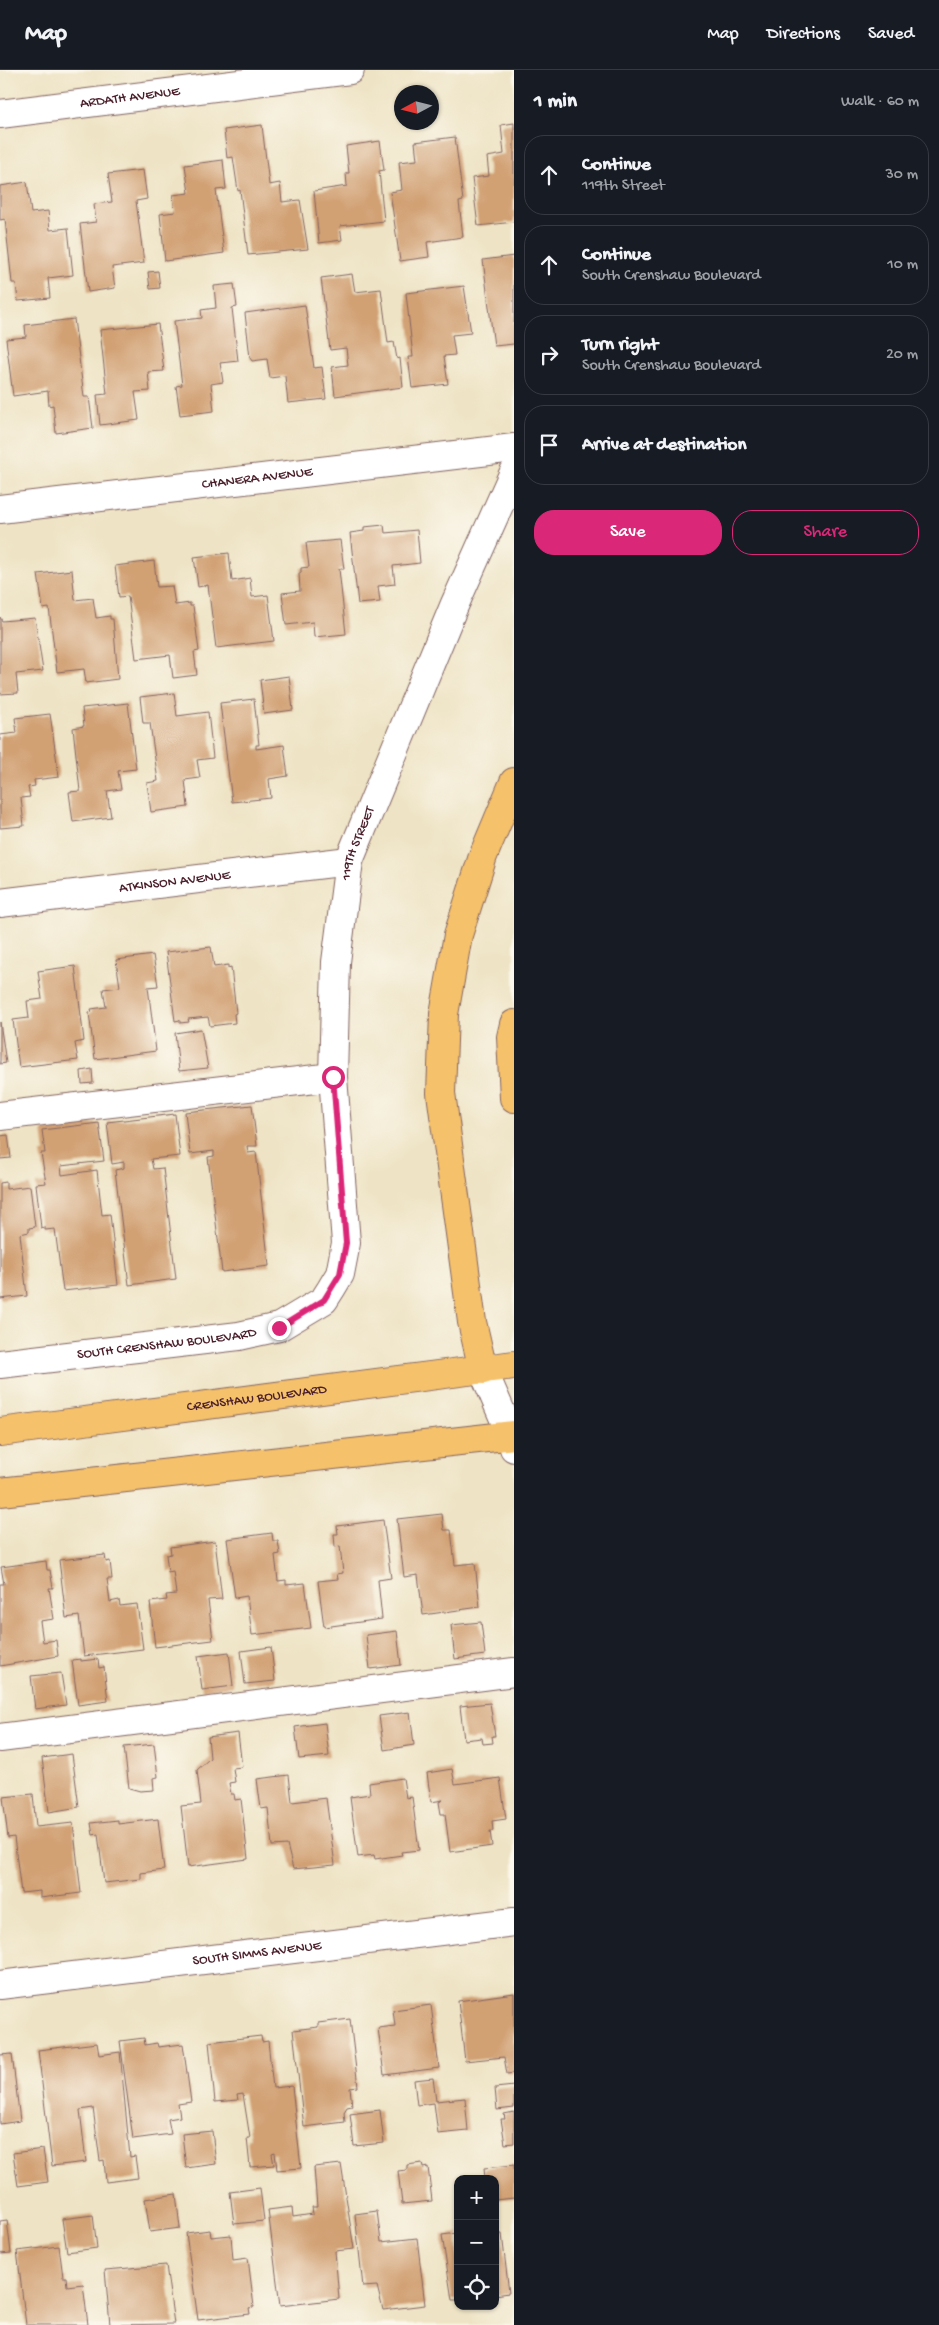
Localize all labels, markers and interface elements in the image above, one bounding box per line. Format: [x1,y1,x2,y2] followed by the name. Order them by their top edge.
[25,20,67,49] text: Map
[707,24,739,45] text: Map
[767,24,840,45] text: Directions
[868,24,914,45] text: Saved
[79,83,182,112] street label: ARDATH AVENUE
[394,85,439,130] north arrow
[534,90,577,115] text: 1 min
[841,93,919,112] text: Walk · 60 m
[582,154,651,177] text: Continue
[535,161,563,189] icon: ahead
[885,166,918,185] text: 30 m
[582,177,665,196] text: 119th Street
[582,244,651,267] text: Continue
[535,251,563,279] icon: ahead
[887,256,918,275] text: 10 m
[582,267,761,286] text: South Crenshaw Boulevard
[582,334,658,357] text: Turn right
[535,341,563,369] icon: right
[886,346,918,365] text: 20 m
[582,357,761,376] text: South Crenshaw Boulevard
[535,431,563,459] icon: arrive
[582,434,746,457] text: Arrive at destination
[201,463,315,493] street label: CHANERA AVENUE
[534,510,722,555] button: Save
[732,510,919,555] button: Share
[338,804,379,882] street label: 119TH STREET
[118,867,233,897] street label: ATKINSON AVENUE
[322,1066,345,1089] route start
[268,1317,291,1340] route end
[76,1324,259,1363] street label: SOUTH CRENSHAW BOULEVARD
[186,1381,329,1416] street label: CRENSHAW BOULEVARD
[192,1937,324,1970] street label: SOUTH SIMMS AVENUE
[454,2175,499,2310] map controls
[454,2175,499,2220] button: +
[454,2220,499,2265] button: −
[454,2265,499,2310] button: locate

